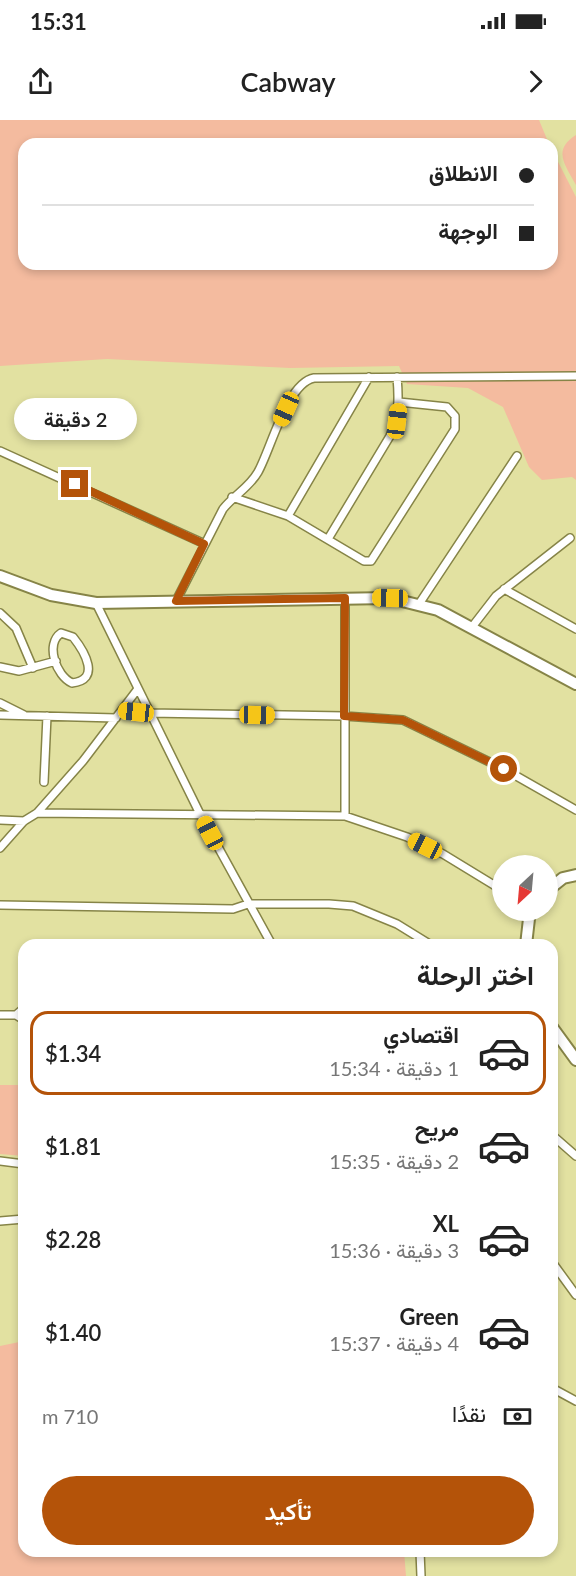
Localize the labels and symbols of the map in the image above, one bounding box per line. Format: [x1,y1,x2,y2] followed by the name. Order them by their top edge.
[270,389,302,429] car
[14,397,136,439] callout: 2 دقيقة
[386,402,408,440] car
[61,470,88,497] route end
[372,589,408,607] car
[117,701,155,723] car
[239,706,275,724] car
[490,755,517,782] route start
[194,813,226,853] car
[405,830,445,862] car
[492,855,558,921] north arrow

